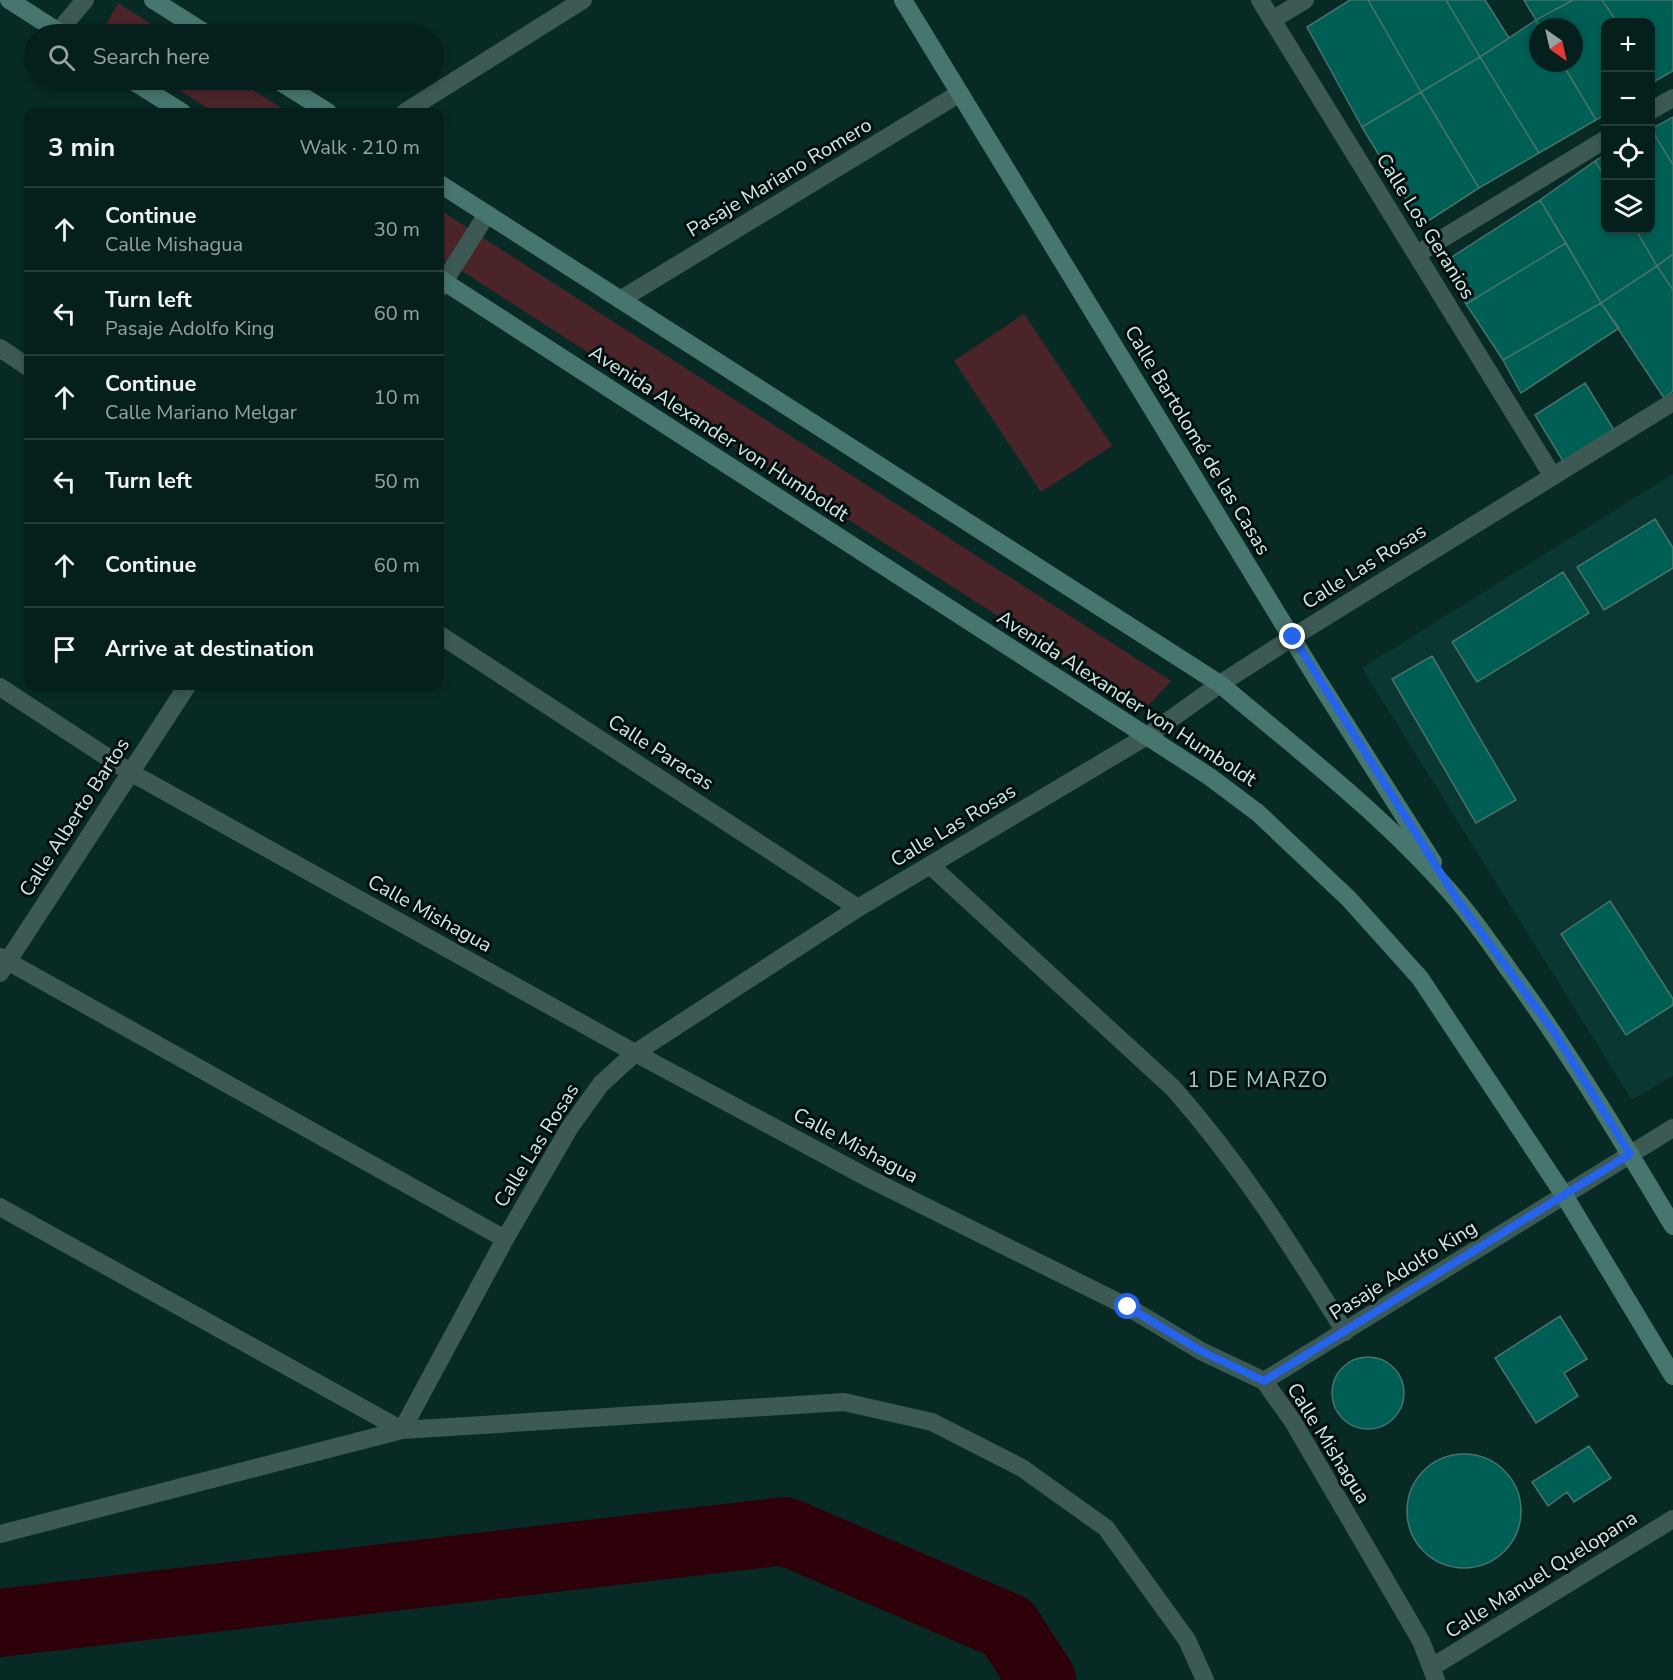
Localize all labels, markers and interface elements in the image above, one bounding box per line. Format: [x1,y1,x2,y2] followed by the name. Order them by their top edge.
[1529,18,1583,72] north arrow
[1601,18,1655,234] map controls
[1601,18,1655,72] button: +
[24,24,444,90] search box
[45,41,78,74] icon: search
[93,42,210,72] text: Search here
[1601,72,1655,126] button: −
[682,111,877,243] street label: Pasaje Mariano Romero
[1601,126,1655,180] button: locate
[48,130,115,165] text: 3 min
[300,134,420,161] text: Walk · 210 m
[1370,148,1481,304] street label: Calle Los Geranios
[1601,180,1655,234] button: layers
[105,201,196,231] text: Continue
[48,213,81,246] icon: ahead
[374,216,420,243] text: 30 m
[105,231,243,258] text: Calle Mishagua
[105,285,192,315] text: Turn left
[48,297,81,330] icon: left
[374,300,420,327] text: 60 m
[105,315,274,342] text: Pasaje Adolfo King
[1118,320,1277,560] street label: Calle Bartolomé de las Casas
[584,339,855,528] street label: Avenida Alexander von Humboldt
[105,369,196,399] text: Continue
[48,381,81,414] icon: ahead
[374,384,420,411] text: 10 m
[105,399,297,426] text: Calle Mariano Melgar
[48,465,81,498] icon: left
[105,466,192,496] text: Turn left
[374,468,420,495] text: 50 m
[1297,517,1431,615] street label: Calle Las Rosas
[48,549,81,582] icon: ahead
[105,550,196,580] text: Continue
[374,552,420,579] text: 60 m
[992,604,1263,793] street label: Avenida Alexander von Humboldt
[1279,623,1305,649] route end
[48,633,81,666] icon: arrive
[105,634,314,664] text: Arrive at destination
[603,708,719,797] street label: Calle Paracas
[13,733,136,902] street label: Calle Alberto Bartos
[886,777,1021,873] street label: Calle Las Rosas
[363,868,497,959] street label: Calle Mishagua
[1187,1066,1329,1094] district label: 1 DE MARZO
[487,1078,585,1212] street label: Calle Las Rosas
[788,1101,923,1190] street label: Calle Mishagua
[1324,1214,1482,1327] street label: Pasaje Adolfo King
[1114,1293,1140,1319] route start
[1281,1378,1377,1509] street label: Calle Mishagua
[1440,1504,1642,1645] street label: Calle Manuel Quelopana

